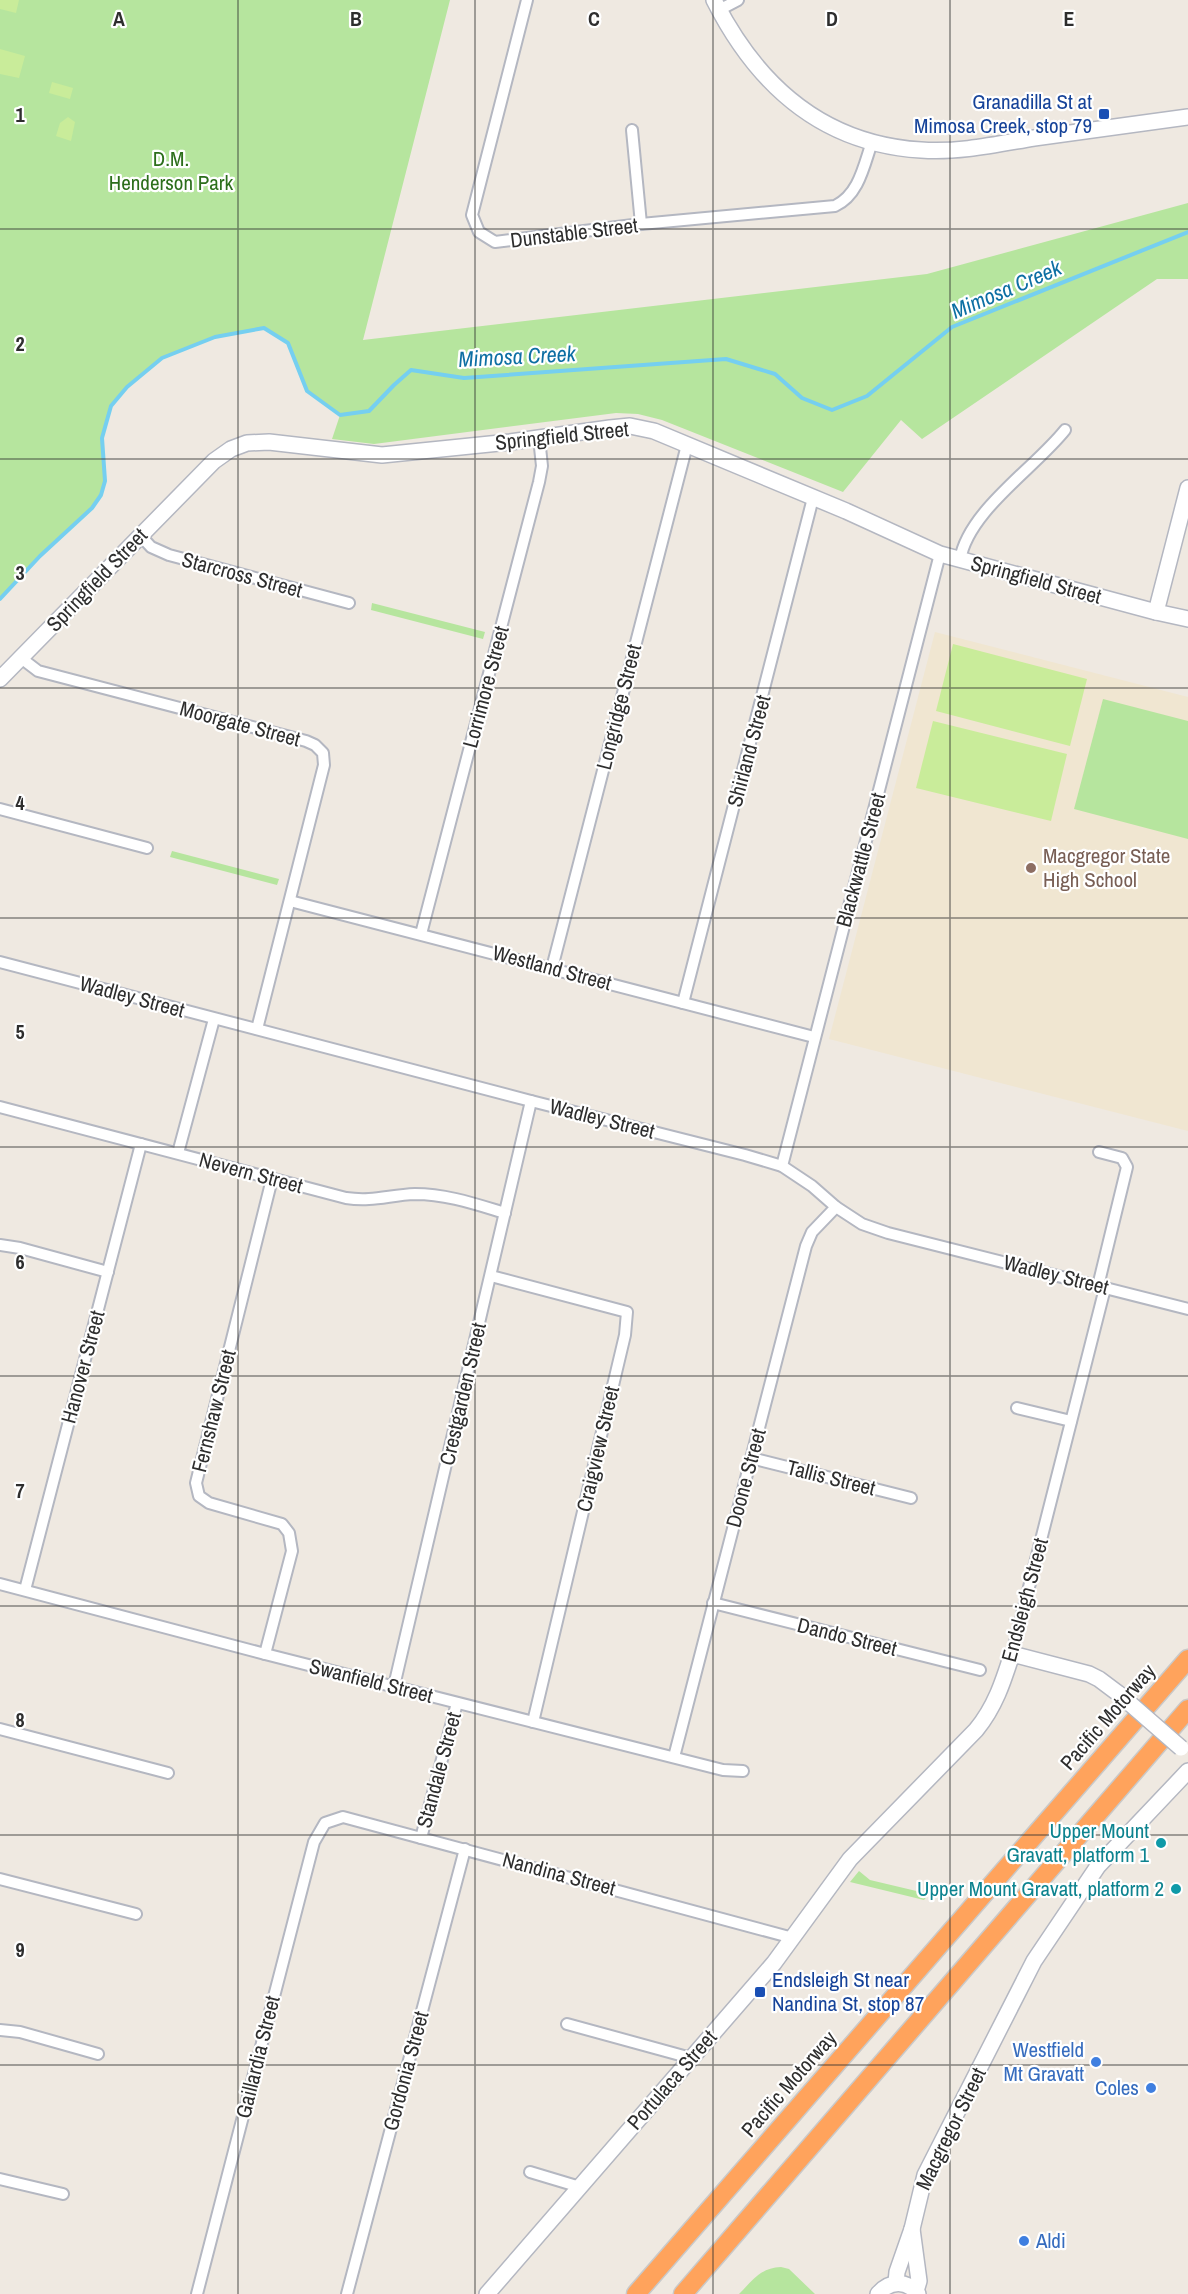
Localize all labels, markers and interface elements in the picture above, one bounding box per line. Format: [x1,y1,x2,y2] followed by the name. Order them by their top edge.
[113,5,125,32] text: A
[350,5,362,32] text: B
[588,5,600,32] text: C
[826,5,838,32] text: D
[1064,5,1075,32] text: E
[914,87,1092,140] place label: Granadilla St at Mimosa Creek, stop 79
[15,101,25,128] text: 1
[1097,107,1111,121] marker: Granadilla St at Mimosa Creek, stop 79
[109,144,234,197] park label: D.M. Henderson Park
[509,210,640,255] street label: Dunstable Street
[946,252,1067,326] water label: Mimosa Creek
[15,330,25,357] text: 2
[458,338,577,374] water label: Mimosa Creek
[494,414,630,457] street label: Springfield Street
[40,521,154,638] street label: Springfield Street
[179,545,306,605] street label: Starcross Street
[968,548,1105,611] street label: Springfield Street
[15,559,25,586] text: 3
[455,622,516,751] street label: Lorrimore Street
[589,641,648,773] street label: Longridge Street
[720,691,777,810] street label: Shirland Street
[177,694,304,754] street label: Moorgate Street
[15,789,25,816] text: 4
[829,789,892,930] street label: Blackwattle Street
[1043,841,1170,894] place label: Macgregor State High School
[1024,861,1038,875] marker: Macgregor State High School
[489,938,615,997] street label: Westland Street
[76,969,188,1024] street label: Wadley Street
[15,1018,25,1045] text: 5
[546,1091,658,1146] street label: Wadley Street
[196,1145,306,1200] street label: Nevern Street
[1000,1247,1112,1302] street label: Wadley Street
[15,1248,25,1275] text: 6
[54,1307,112,1427] street label: Hanover Street
[432,1320,493,1468] street label: Crestgarden Street
[184,1346,243,1475] street label: Fernshaw Street
[569,1383,626,1515] street label: Craigview Street
[718,1425,773,1531] street label: Doone Street
[784,1453,879,1503] street label: Tallis Street
[15,1477,25,1504] text: 7
[994,1534,1055,1665] street label: Endsleigh Street
[794,1610,900,1663] street label: Dando Street
[306,1651,436,1710] street label: Swanfield Street
[1053,1657,1162,1776] street label: Pacific Motorway
[15,1706,25,1733] text: 8
[409,1709,468,1831] street label: Standale Street
[1006,1816,1149,1869] place label: Upper Mount Gravatt, platform 1
[1154,1836,1168,1850] marker: Upper Mount Gravatt, platform 1
[499,1845,619,1903] street label: Nandina Street
[917,1874,1164,1903] place label: Upper Mount Gravatt, platform 2
[1169,1882,1183,1896] marker: Upper Mount Gravatt, platform 2
[15,1936,25,1963] text: 9
[772,1965,924,2018] place label: Endsleigh St near Nandina St, stop 87
[753,1985,767,1999] marker: Endsleigh St near Nandina St, stop 87
[228,1992,287,2121] street label: Gaillardia Street
[376,2008,435,2134] street label: Gordonia Street
[620,2023,723,2136] street label: Portulaca Street
[734,2024,843,2143] street label: Pacific Motorway
[1004,2035,1084,2088] place label: Westfield Mt Gravatt
[1089,2055,1103,2069] marker: Westfield Mt Gravatt
[908,2062,993,2195] street label: Macgregor Street
[1095,2073,1139,2102] place label: Coles
[1144,2081,1158,2095] marker: Coles
[1035,2226,1066,2255] place label: Aldi
[1017,2234,1031,2248] marker: Aldi

